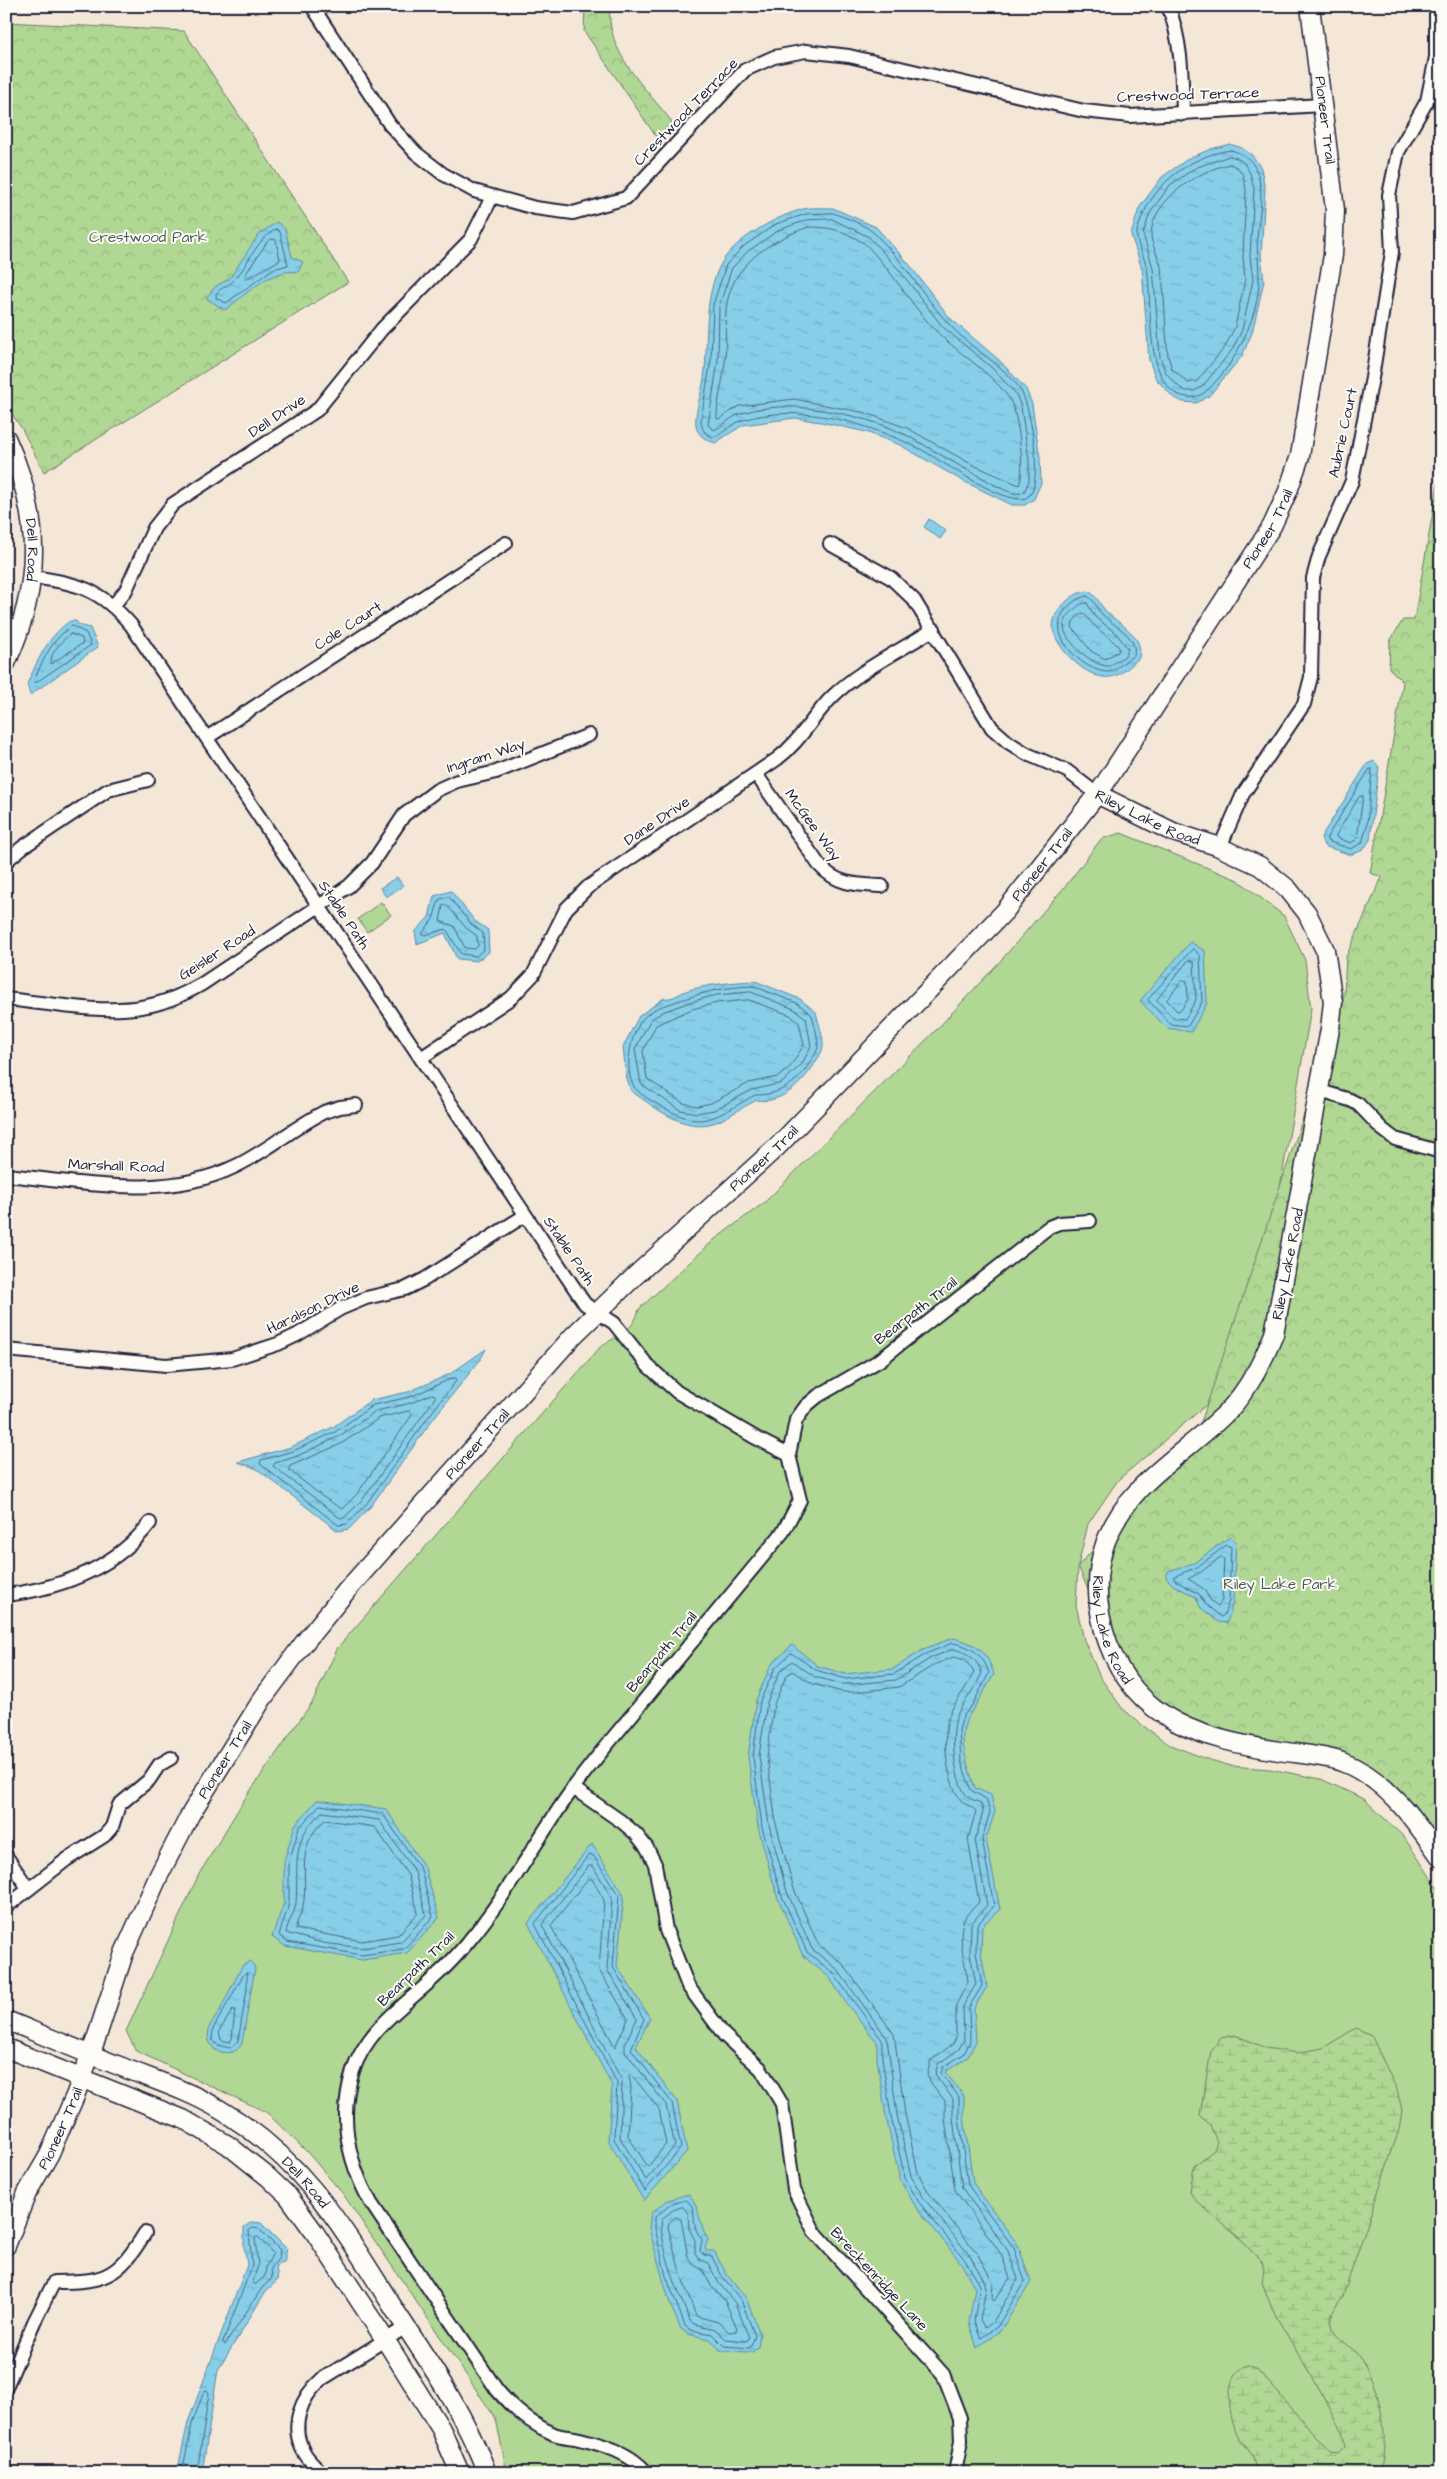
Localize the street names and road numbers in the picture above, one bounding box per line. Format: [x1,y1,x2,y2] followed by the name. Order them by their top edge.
[629,53,743,171] street label: Crestwood Terrace
[1309,75,1341,165] street label: Pioneer Trail
[1116,82,1260,108] street label: Crestwood Terrace
[1323,386,1363,480] street label: Aubrie Court
[244,389,310,443] street label: Dell Drive
[1237,486,1298,573] street label: Pioneer Trail
[20,517,44,583] street label: Dell Road
[310,596,386,656] street label: Cole Court
[444,733,528,779] street label: Ingram Way
[1092,784,1203,851] street label: Riley Lake Road
[779,785,846,866] street label: McGee Way
[620,791,694,851] street label: Dane Drive
[1006,823,1077,906] street label: Pioneer Trail
[313,876,375,954] street label: Stable Path
[175,920,260,986] street label: Geisler Road
[724,1121,803,1196] street label: Pioneer Trail
[68,1154,165,1178] street label: Marshall Road
[1267,1206,1310,1322] street label: Riley Lake Road
[538,1212,600,1290] street label: Stable Path
[870,1272,962,1350] street label: Bearpath Trail
[263,1277,363,1339] street label: Haralson Drive
[440,1404,514,1484] street label: Pioneer Trail
[1087,1575,1138,1689] street label: Riley Lake Road
[622,1607,702,1697] street label: Bearpath Trail
[192,1717,257,1803] street label: Pioneer Trail
[373,1927,459,2011] street label: Bearpath Trail
[32,2084,88,2173] street label: Pioneer Trail
[277,2151,335,2213] street label: Dell Road
[825,2222,933,2336] street label: Breckenridge Lane

